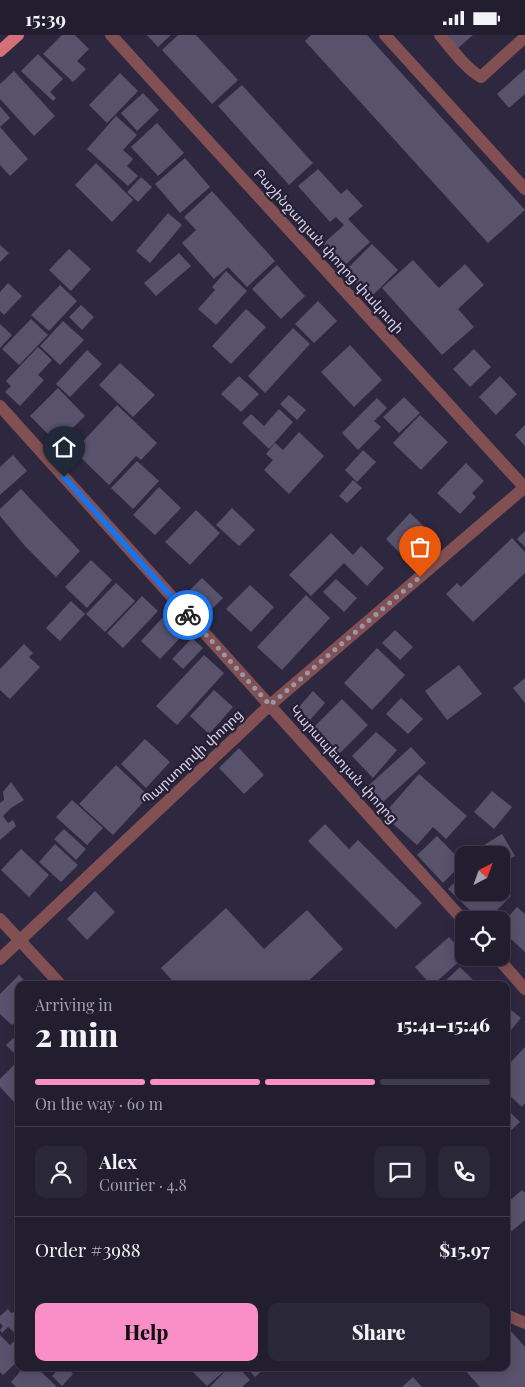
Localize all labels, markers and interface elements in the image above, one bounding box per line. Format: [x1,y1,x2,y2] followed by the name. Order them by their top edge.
[25,5,66,31] text: 15:39
[250,164,409,337] street label: Բաշինջաղյան փողոց փակուղի
[43,426,85,477] pin
[50,433,78,461] icon: home
[399,526,441,577] pin
[406,533,434,561] icon: bag
[163,590,213,640] courier
[174,601,202,629] icon: bike
[286,700,403,827] street label: Կարապետյան փողոց
[137,705,246,809] street label: Պարսողովի փողոց
[455,846,510,901] north arrow
[455,846,510,966] map controls
[455,911,510,966] button: locate
[35,994,113,1015] text: Arriving in
[396,1011,490,1037] text: 15:41–15:46
[35,1012,118,1055] text: 2 min
[35,1093,163,1114] text: On the way · 60 m
[35,1146,87,1198] button: person
[374,1146,426,1198] button: chat
[438,1146,490,1198] button: phone
[99,1148,137,1174] text: Alex
[99,1174,187,1195] text: Courier · 4.8
[35,1236,141,1262] text: Order #3988
[439,1236,490,1262] text: $15.97
[35,1303,258,1361] button: Help
[268,1303,490,1361] button: Share

